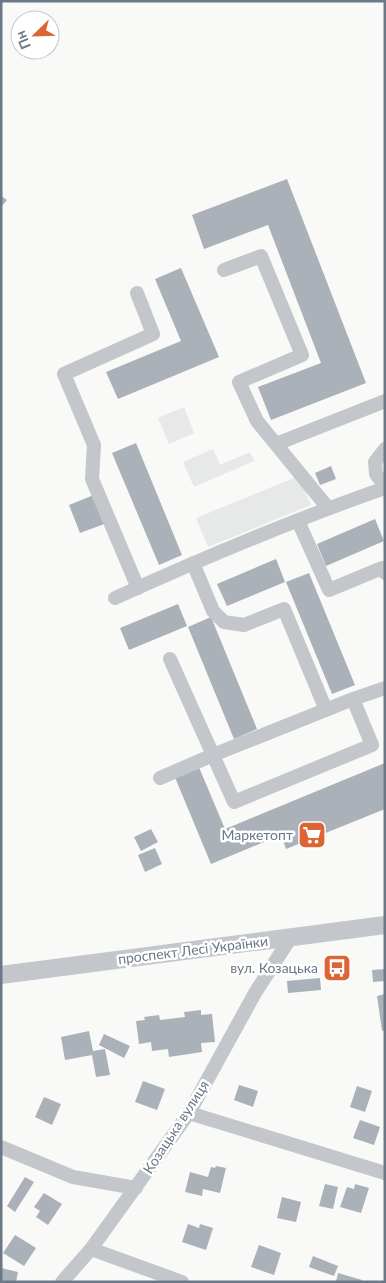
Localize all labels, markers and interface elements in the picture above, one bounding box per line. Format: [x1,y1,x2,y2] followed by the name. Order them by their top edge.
[10,10,60,60] north arrow
[11,29,34,52] text: Пн
[297,820,327,850] supermarket icon: Маркетопт
[221,826,293,843] place label: Маркетопт
[117,932,269,967] street label: проспект Лесі Українки
[322,953,352,983] bus stop icon: вул. Козацька
[230,959,318,976] place label: вул. Козацька
[139,1077,212,1177] street label: Козацька вулиця

